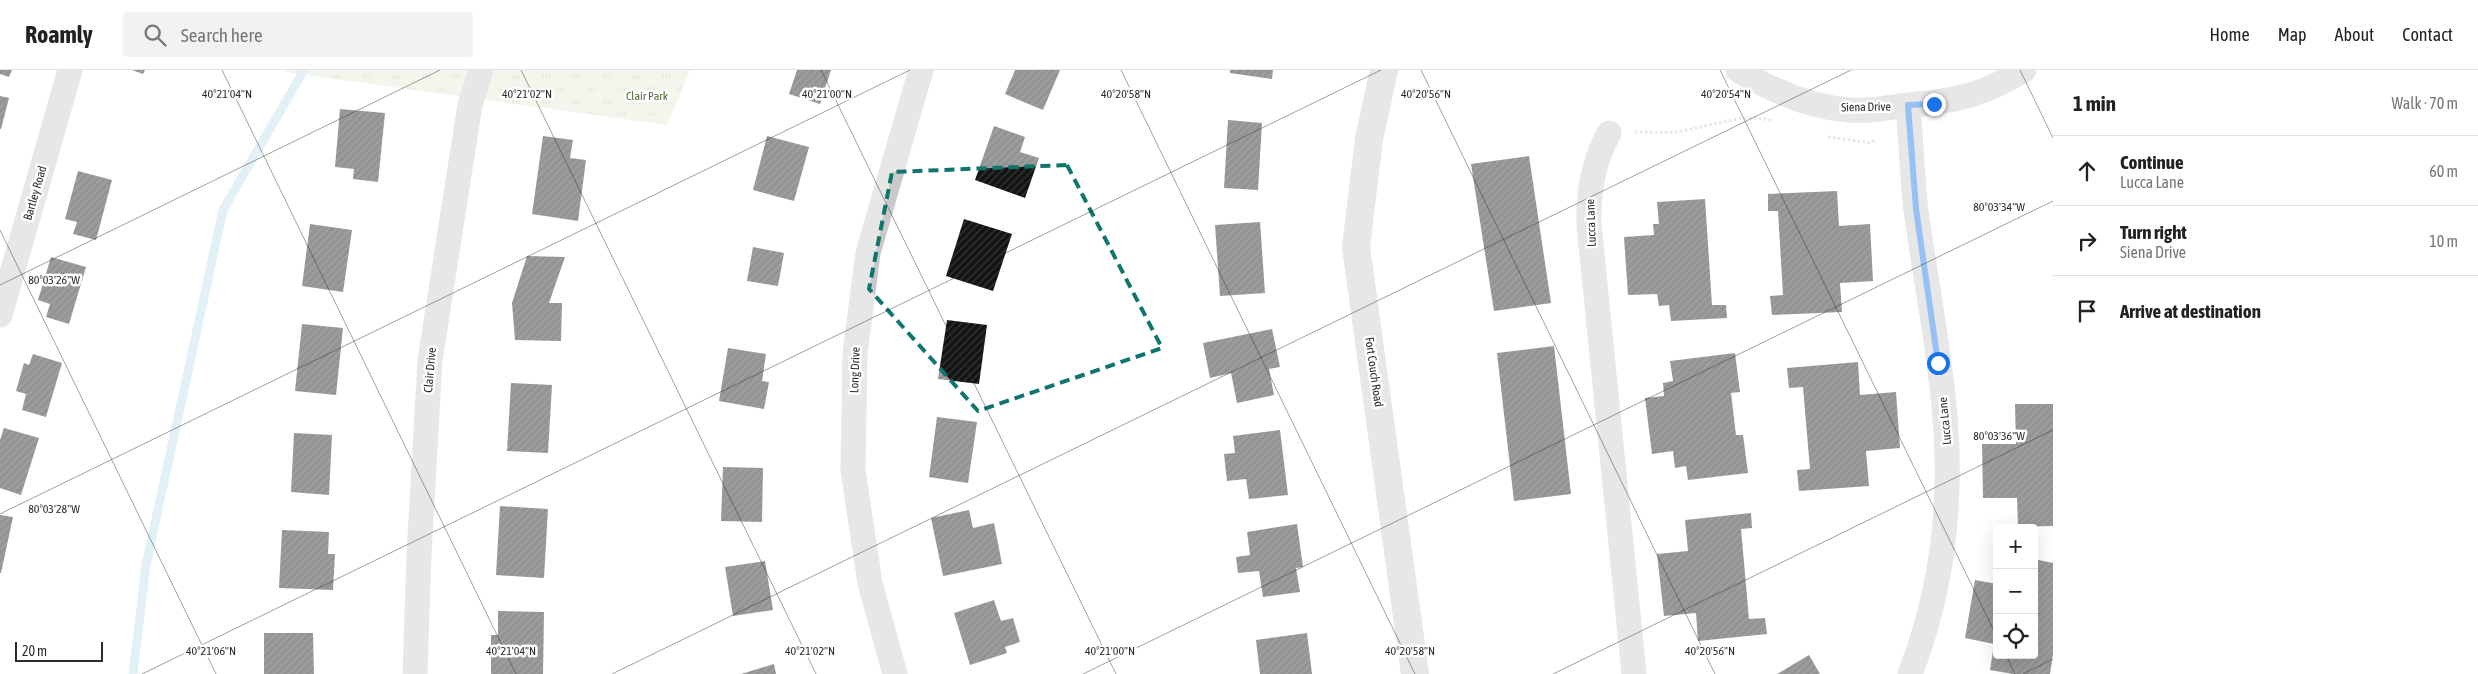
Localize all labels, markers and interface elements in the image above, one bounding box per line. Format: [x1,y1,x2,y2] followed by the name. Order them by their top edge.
[123,12,473,57] search box
[25,21,93,48] text: Roamly
[141,21,169,49] icon: search
[181,24,263,46] text: Search here
[2210,24,2250,45] text: Home
[2278,24,2307,45] text: Map
[2335,24,2374,45] text: About
[2402,24,2453,45] text: Contact
[202,87,252,101] text: 40°21'04"N
[502,87,552,101] text: 40°21'02"N
[802,87,852,101] text: 40°21'00"N
[1101,87,1151,101] text: 40°20'58"N
[1401,87,1451,101] text: 40°20'56"N
[1701,87,1751,101] text: 40°20'54"N
[626,89,669,103] park label: Clair Park
[2073,91,2116,115] text: 1 min
[1923,93,1946,116] route end
[2392,94,2458,112] text: Walk · 70 m
[1841,100,1891,114] street label: Siena Drive
[2120,151,2184,173] text: Continue
[2073,157,2101,185] icon: ahead
[2429,162,2458,180] text: 60 m
[21,164,49,222] street label: Bartley Road
[2120,173,2184,191] text: Lucca Lane
[1583,199,1599,247] street label: Lucca Lane
[1973,200,2025,214] text: 80°03'34"W
[2120,221,2187,243] text: Turn right
[2073,227,2101,255] icon: right
[2429,232,2458,250] text: 10 m
[2120,243,2186,261] text: Siena Drive
[28,273,80,287] text: 80°03'26"W
[2073,297,2101,325] icon: arrive
[2120,300,2261,322] text: Arrive at destination
[1362,336,1386,408] street label: Fort Couch Road
[421,347,439,393] street label: Clair Drive
[847,347,863,393] street label: Long Drive
[1927,352,1950,375] route start
[1936,396,1954,446] street label: Lucca Lane
[1973,429,2025,443] text: 80°03'36"W
[28,502,80,516] text: 80°03'28"W
[1993,524,2038,659] map controls
[1993,524,2038,569] button: +
[1993,569,2038,614] button: −
[1993,614,2038,659] button: locate
[15,639,102,662] scale bar
[22,643,47,659] text: 20 m
[186,644,236,658] text: 40°21'06"N
[486,644,536,658] text: 40°21'04"N
[785,644,835,658] text: 40°21'02"N
[1085,644,1135,658] text: 40°21'00"N
[1385,644,1435,658] text: 40°20'58"N
[1685,644,1735,658] text: 40°20'56"N

